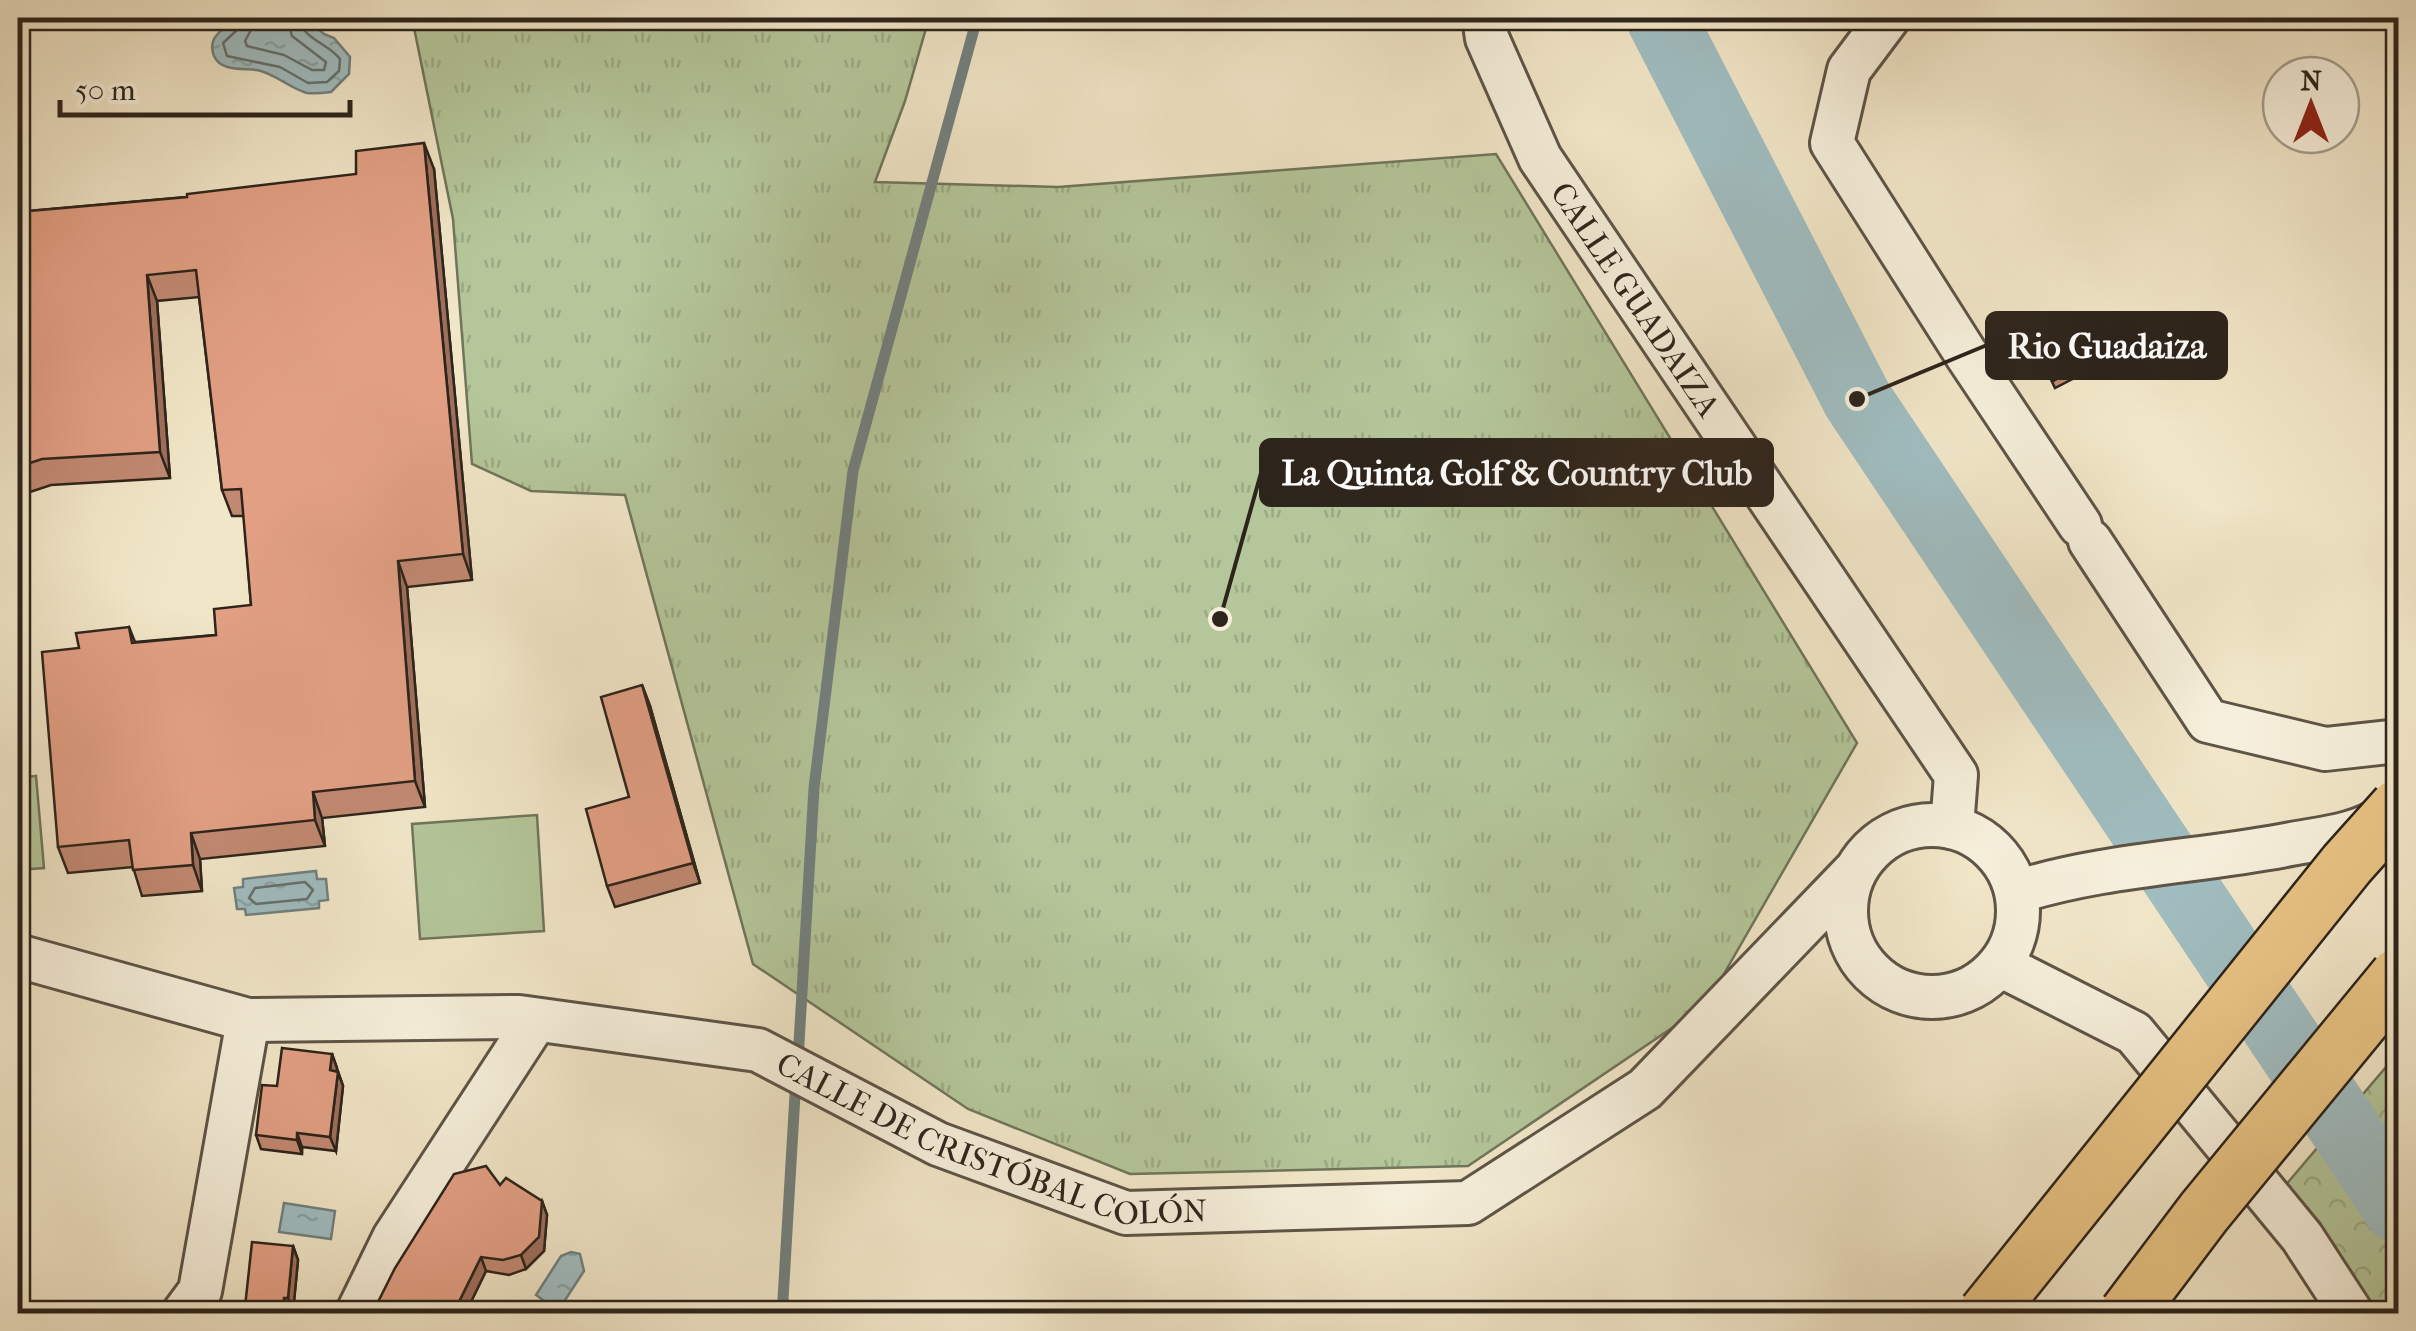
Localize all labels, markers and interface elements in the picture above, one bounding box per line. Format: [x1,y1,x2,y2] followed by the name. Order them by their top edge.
[60,55,350,117] scale bar
[2261,55,2361,155] north arrow
[2300,64,2322,97] text: N
[75,73,136,108] text: 50 m
[1543,175,1728,424] street label: CALLE GUADAIZA
[1987,313,2226,378] callout: Rio Guadaiza
[2008,326,2207,367] text: Rio Guadaiza
[1261,440,1772,505] callout: La Quinta Golf & Country Club
[1282,453,1752,494] text: La Quinta Golf & Country Club
[770,1045,1207,1232] street label: CALLE DE CRISTÓBAL COLÓN

